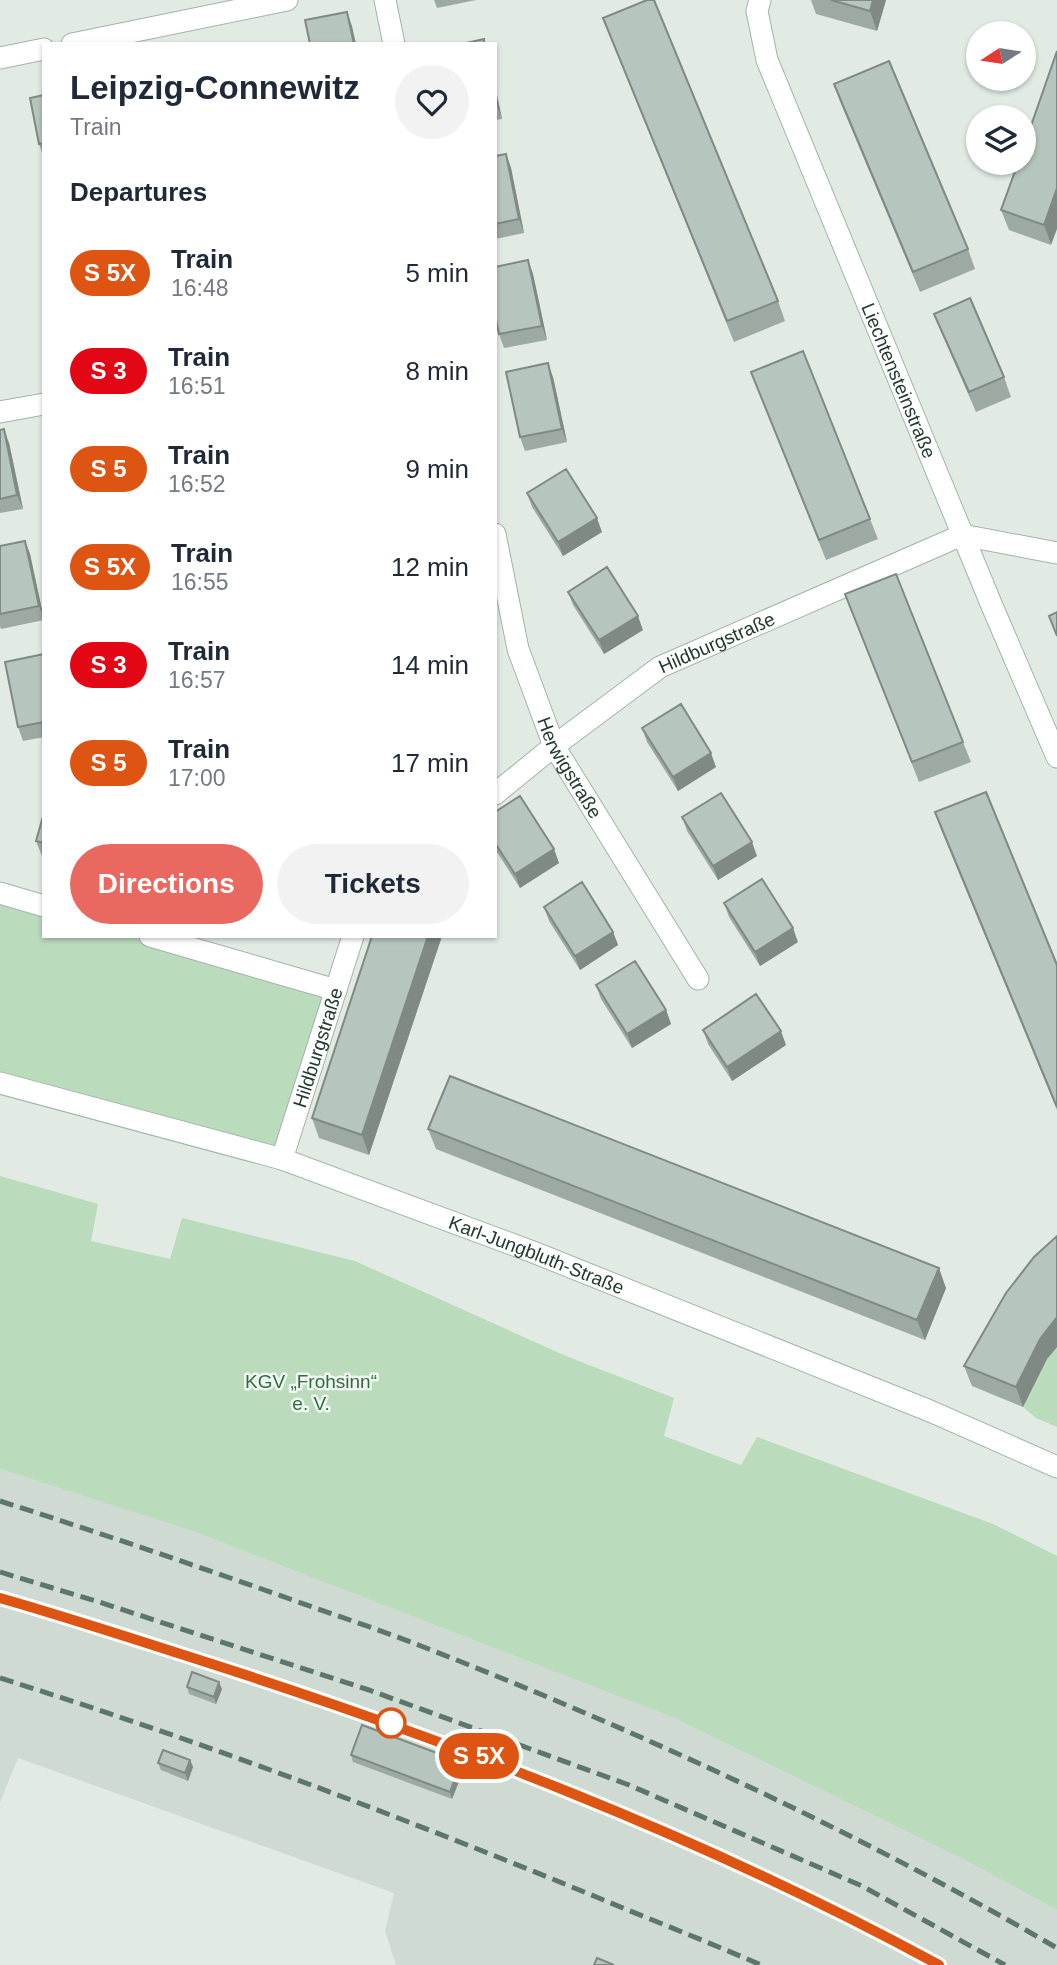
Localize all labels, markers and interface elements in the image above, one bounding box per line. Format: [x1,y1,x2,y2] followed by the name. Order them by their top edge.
[966,21,1036,91] north arrow
[966,21,1036,175] map controls
[395,65,469,139] button: heart
[70,69,360,106] text: Leipzig-Connewitz
[966,105,1036,175] button: layers
[70,114,122,140] text: Train
[70,177,207,207] text: Departures
[171,244,233,274] text: Train
[405,258,469,288] text: 5 min
[84,259,136,286] text: S 5X
[171,275,229,301] text: 16:48
[857,300,940,461] street label: Liechtensteinstraße
[168,342,230,372] text: Train
[405,356,469,386] text: 8 min
[90,357,127,384] text: S 3
[168,373,226,399] text: 16:51
[168,440,230,470] text: Train
[405,454,469,484] text: 9 min
[90,455,127,482] text: S 5
[168,471,226,497] text: 16:52
[171,538,233,568] text: Train
[391,552,469,582] text: 12 min
[84,553,136,580] text: S 5X
[171,569,229,595] text: 16:55
[655,608,778,677] street label: Hildburgstraße
[168,636,230,666] text: Train
[391,650,469,680] text: 14 min
[90,651,127,678] text: S 3
[168,667,226,693] text: 16:57
[533,714,606,822] street label: Herwigstraße
[168,734,230,764] text: Train
[391,748,469,778] text: 17 min
[90,749,127,776] text: S 5
[168,765,226,791] text: 17:00
[70,844,263,924] button: Directions
[277,844,469,924] button: Tickets
[289,985,347,1110] street label: Hildburgstraße
[446,1212,627,1298] street label: Karl-Jungbluth-Straße
[245,1371,377,1414] park label: KGV „Frohsinn“ e. V.
[376,1708,406,1738] unlabelled marker
[430,1733,528,1779] line badge: S 5X
[453,1742,505,1769] text: S 5X

